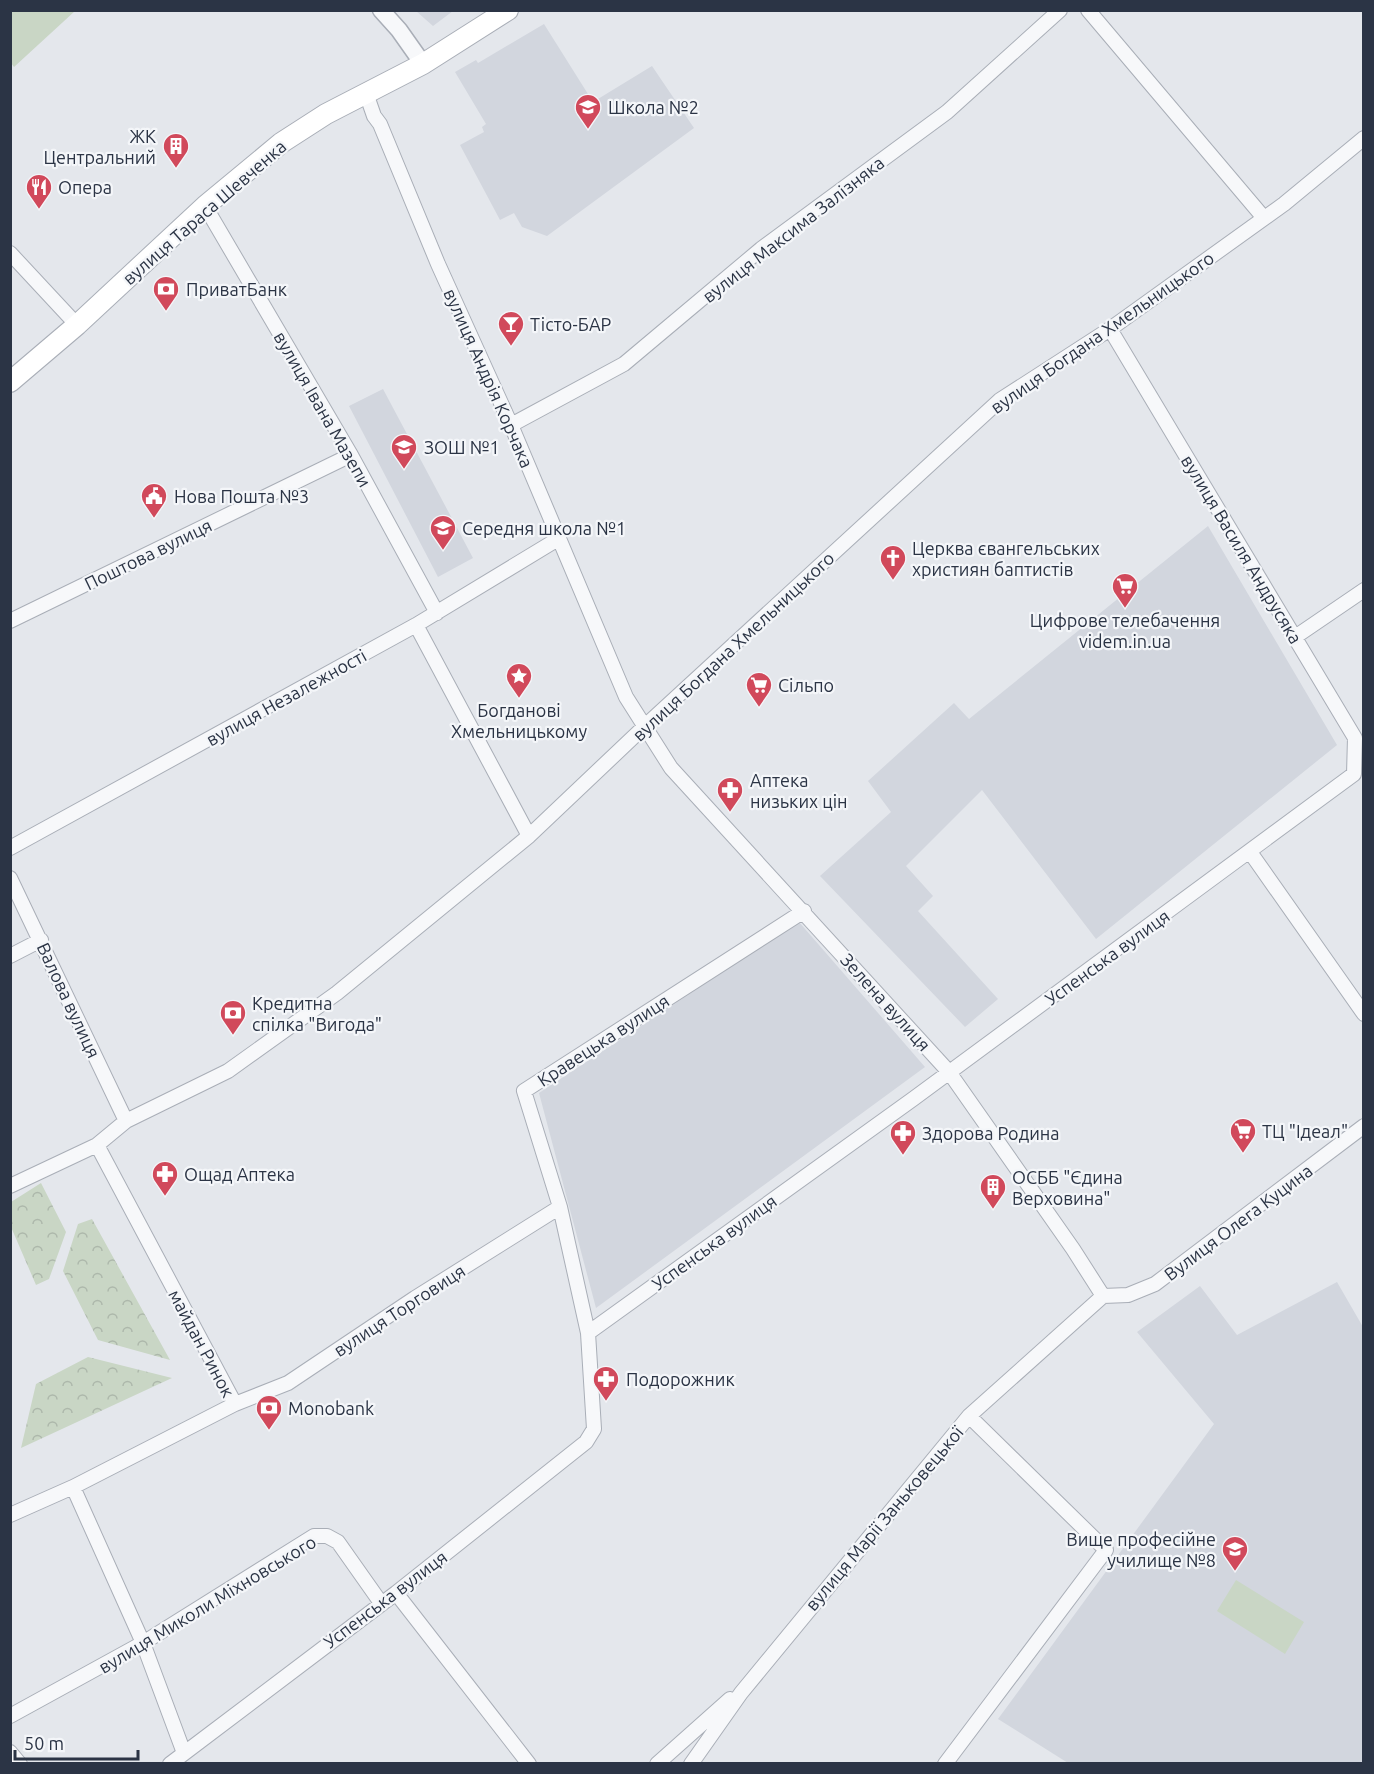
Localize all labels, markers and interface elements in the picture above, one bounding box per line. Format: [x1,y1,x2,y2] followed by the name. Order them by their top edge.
[573,92,603,130] school or university icon: Школа №2
[608,97,699,117] place label: Школа №2
[43,126,156,167] place label: ЖК Центральний
[161,131,191,169] building icon: ЖК Центральний
[118,136,290,288] street label: вулиця Тараса Шевченка
[698,152,888,306] street label: вулиця Максима Залізняка
[24,172,54,210] restaurant icon: Опера
[58,177,112,197] place label: Опера
[987,247,1217,417] street label: вулиця Богдана Хмельницького
[151,274,181,312] bank icon: ПриватБанк
[186,279,287,299] place label: ПриватБанк
[440,285,538,471] street label: вулиця Андрія Корчака
[496,309,526,347] bar icon: Тісто-БАР
[530,314,612,334] place label: Тісто-БАР
[270,328,376,490] street label: вулиця Івана Мазепи
[389,432,419,470] school or university icon: ЗОШ №1
[424,437,500,457] place label: ЗОШ №1
[1178,451,1306,647] street label: вулиця Василя Андрусяка
[139,481,169,519] public building icon: Нова Пошта №3
[174,486,309,506] place label: Нова Пошта №3
[428,513,458,551] school or university icon: Середня школа №1
[81,515,215,593] street label: Поштова вулиця
[462,518,626,538] place label: Середня школа №1
[912,538,1100,579] place label: Церква євангельських християн баптистів
[878,543,908,581] church icon: Церква євангельських християн баптистів
[628,547,838,745] street label: вулиця Богдана Хмельницького
[1110,571,1140,609] supermarket icon: Цифрове телебачення videm.in.ua
[1030,610,1220,651] place label: Цифрове телебачення videm.in.ua
[202,645,370,749] street label: вулиця Незалежності
[504,661,534,699] place icon: Богданові Хмельницькому
[744,670,774,708] supermarket icon: Сільпо
[778,675,834,695] place label: Сільпо
[451,700,587,741] place label: Богданові Хмельницькому
[750,770,848,811] place label: Аптека низьких цін
[715,775,745,813] pharmacy icon: Аптека низьких цін
[1041,905,1173,1009] street label: Успенська вулиця
[34,939,104,1061] street label: Валова вулиця
[837,949,935,1055] street label: Зелена вулиця
[534,990,672,1090] street label: Кравецька вулиця
[252,993,382,1034] place label: Кредитна спілка "Вигода"
[218,998,248,1036] bank icon: Кредитна спілка "Вигода"
[1228,1116,1258,1154] supermarket icon: ТЦ "Ідеал"
[888,1118,918,1156] pharmacy icon: Здорова Родина
[1262,1121,1348,1141] place label: ТЦ "Ідеал"
[922,1123,1060,1143] place label: Здорова Родина
[150,1159,180,1197] pharmacy icon: Ощад Аптека
[1160,1160,1316,1284] street label: Вулиця Олега Куцина
[184,1164,295,1184] place label: Ощад Аптека
[1012,1167,1123,1208] place label: ОСББ "Єдина Верховина"
[978,1172,1008,1210] building icon: ОСББ "Єдина Верховина"
[648,1190,780,1294] street label: Успенська вулиця
[330,1260,468,1360] street label: вулиця Торговиця
[165,1286,239,1400] street label: майдан Ринок
[591,1364,621,1402] pharmacy icon: Подорожник
[626,1369,735,1389] place label: Подорожник
[254,1393,284,1431] bank icon: Monobank
[288,1398,374,1418] place label: Monobank
[801,1421,967,1614] street label: вулиця Марії Заньковецької
[1066,1529,1216,1570] place label: Вище професійне училище №8
[95,1531,319,1677] street label: вулиця Миколи Міхновського
[1220,1534,1250,1572] school or university icon: Вище професійне училище №8
[320,1546,450,1652] street label: Успенська вулиця
[15,1723,138,1761] scale bar
[24,1733,64,1753] text: 50 m

